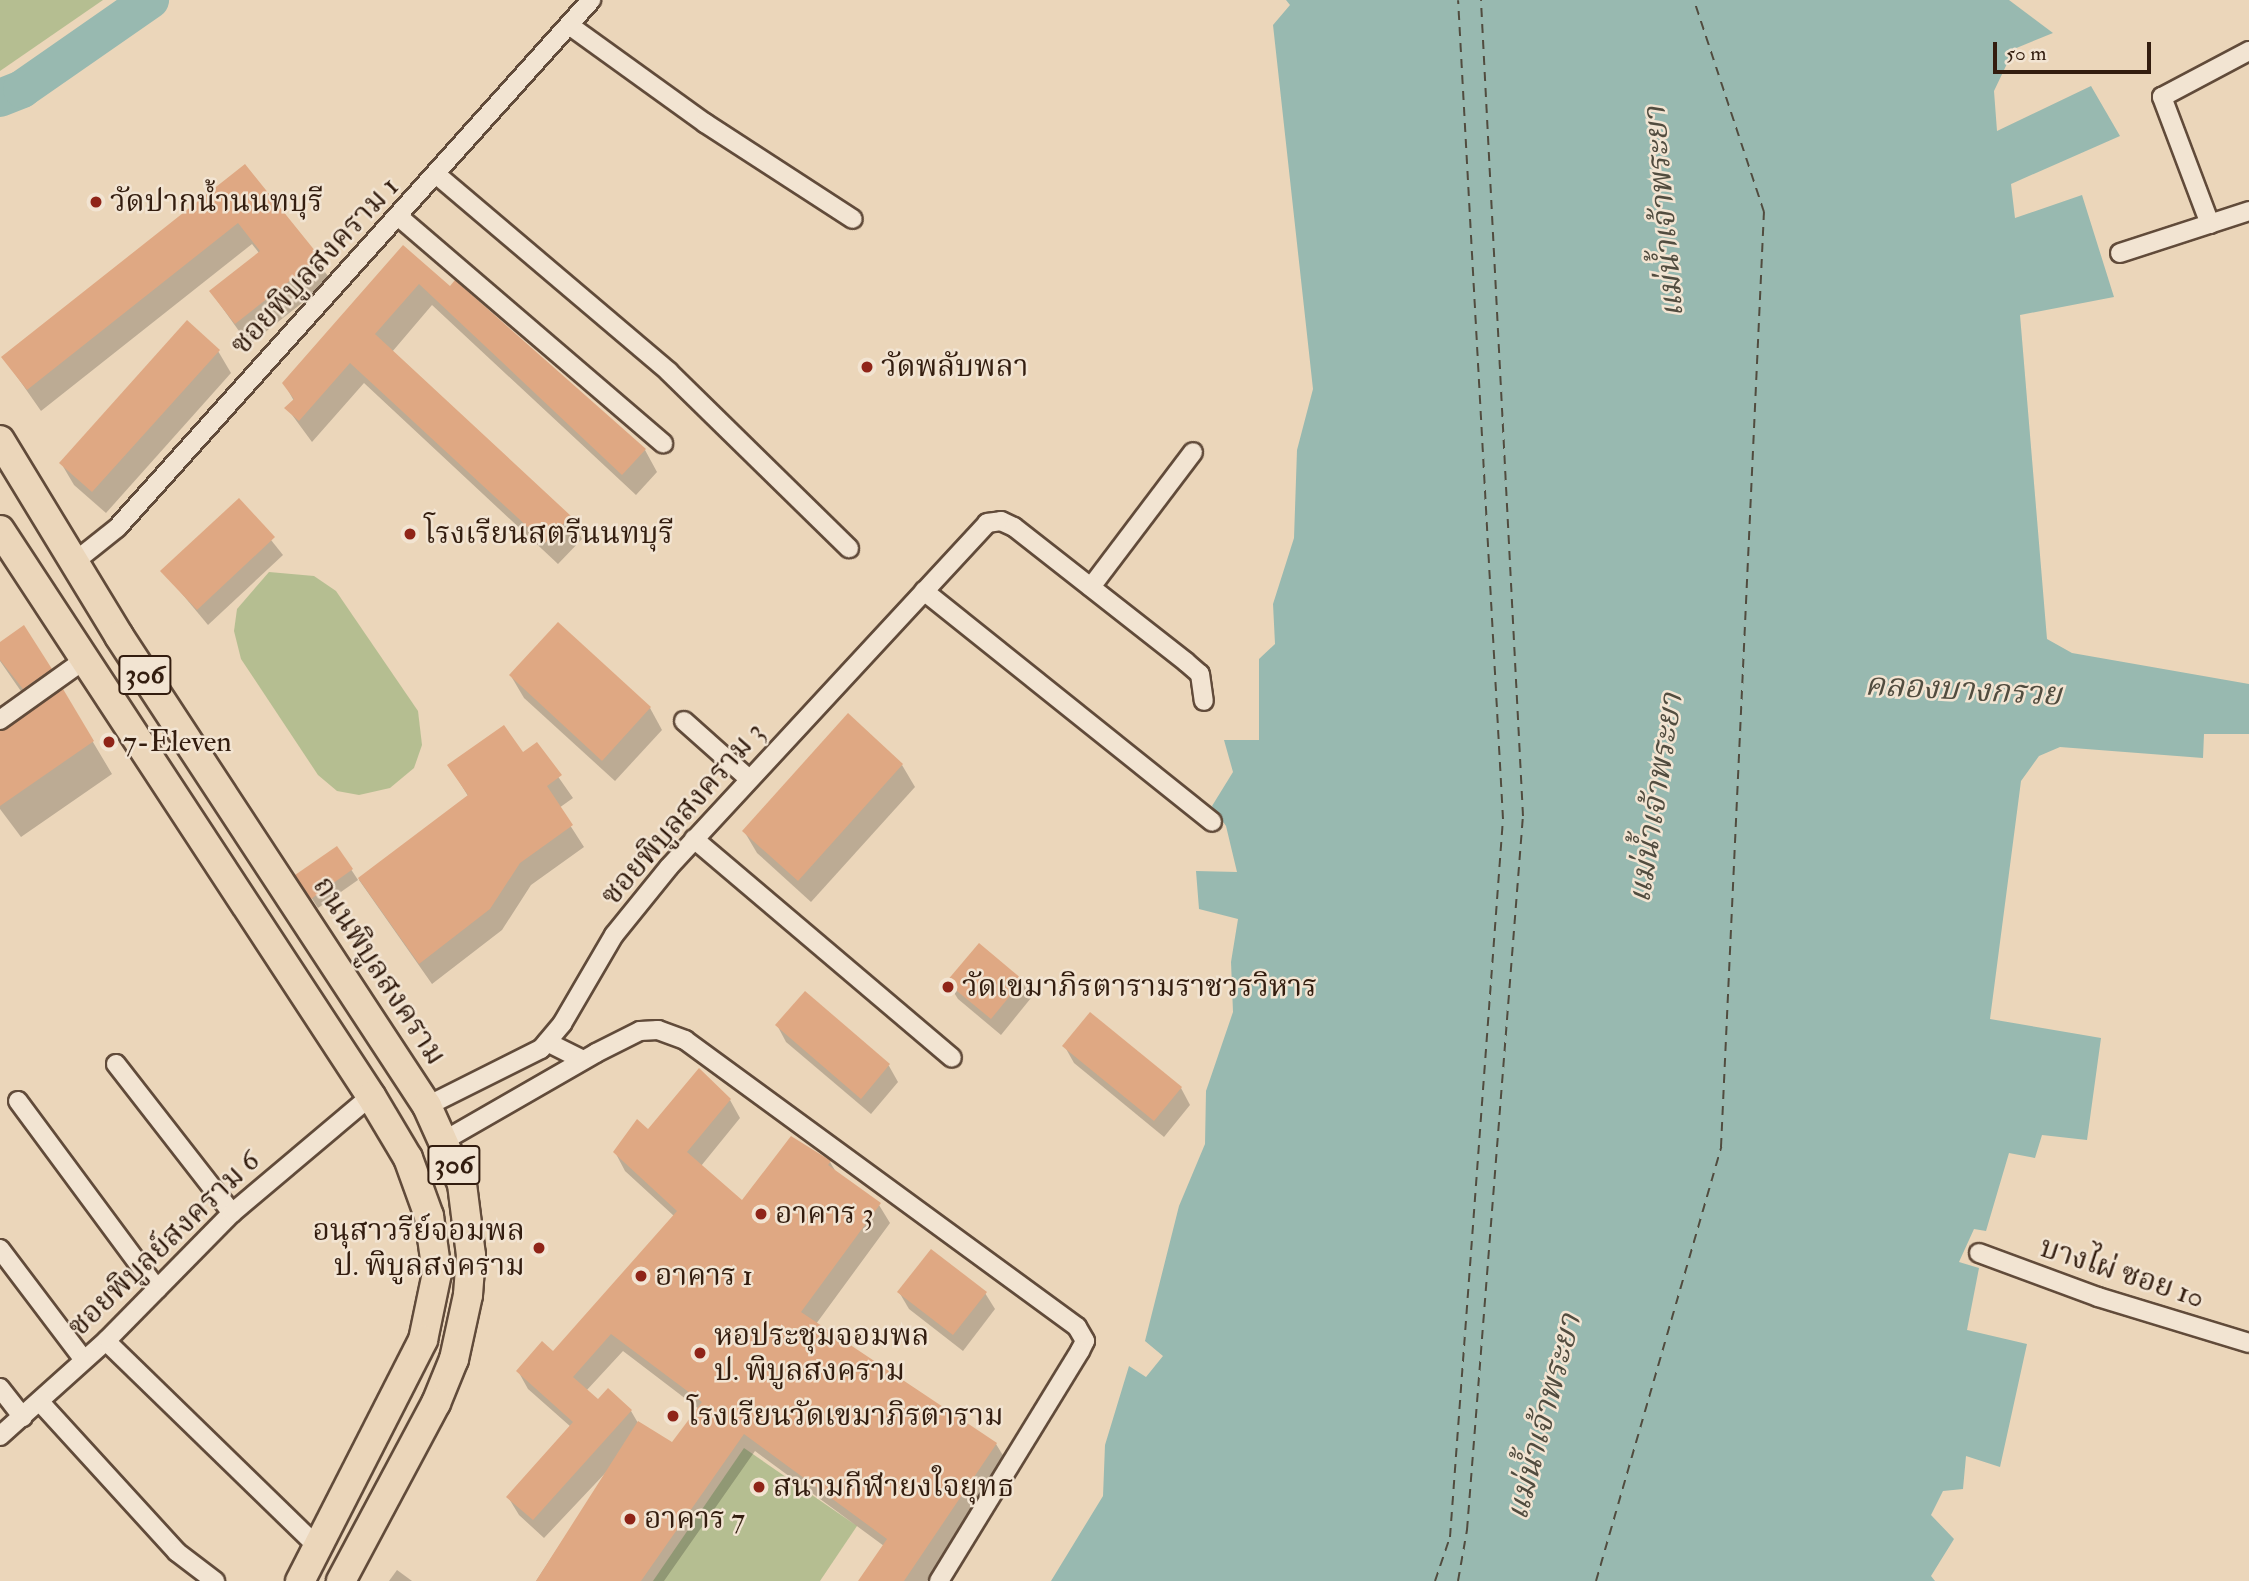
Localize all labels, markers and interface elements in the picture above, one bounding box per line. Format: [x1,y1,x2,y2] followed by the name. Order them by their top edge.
[1997,28,2154,72] scale bar
[2006,40,2047,67] text: 50 m
[1636,105,1692,319] water label: แม่น้ำเจ้าพระยา
[223,169,407,363] street label: ซอยพิบูลสงคราม 1
[110,184,323,220] place label: วัดปากน้ำนนทบุรี
[88,194,104,210] marker: วัดปากน้ำนนทบุรี
[881,349,1028,385] place label: วัดพลับพลา
[859,359,875,375] marker: วัดพลับพลา
[424,516,673,552] place label: โรงเรียนสตรีนนทบุรี
[402,526,418,542] marker: โรงเรียนสตรีนนทบุรี
[117,650,173,700] road number: 306
[1864,666,2062,714] water label: คลองบางกรวย
[1620,691,1692,905] water label: แม่น้ำเจ้าพระยา
[593,715,773,913] street label: ซอยพิบูลสงคราม 3
[123,724,232,760] place label: 7-Eleven
[101,734,117,750] marker: 7-Eleven
[305,870,453,1072] street label: ถนนพิบูลสงคราม
[962,969,1317,1005] place label: วัดเขมาภิรตารามราชวรวิหาร
[940,979,956,995] marker: วัดเขมาภิรตารามราชวรวิหาร
[426,1140,482,1190] road number: 306
[61,1143,267,1345] street label: ซอยพิบูลย์สงคราม 6
[775,1196,874,1232] place label: อาคาร 3
[753,1206,769,1222] marker: อาคาร 3
[312,1213,525,1284] place label: อนุสาวรีย์จอมพล ป. พิบูลสงคราม
[2035,1230,2209,1316] street label: บางไผ่ ซอย 10
[531,1240,547,1256] marker: อนุสาวรีย์จอมพล ป. พิบูลสงคราม
[655,1258,753,1294] place label: อาคาร 1
[633,1268,649,1284] marker: อาคาร 1
[1498,1310,1590,1524] water label: แม่น้ำเจ้าพระยา
[714,1318,930,1388] place label: หอประชุมจอมพล ป. พิบูลสงคราม
[692,1345,708,1361] marker: หอประชุมจอมพล ป. พิบูลสงคราม
[687,1398,1004,1434] place label: โรงเรียนวัดเขมาภิรตาราม
[665,1408,681,1424] marker: โรงเรียนวัดเขมาภิรตาราม
[773,1469,1014,1505] place label: สนามกีฬายงใจยุทธ
[751,1479,767,1495] marker: สนามกีฬายงใจยุทธ
[644,1501,745,1537] place label: อาคาร 7
[622,1511,638,1527] marker: อาคาร 7

